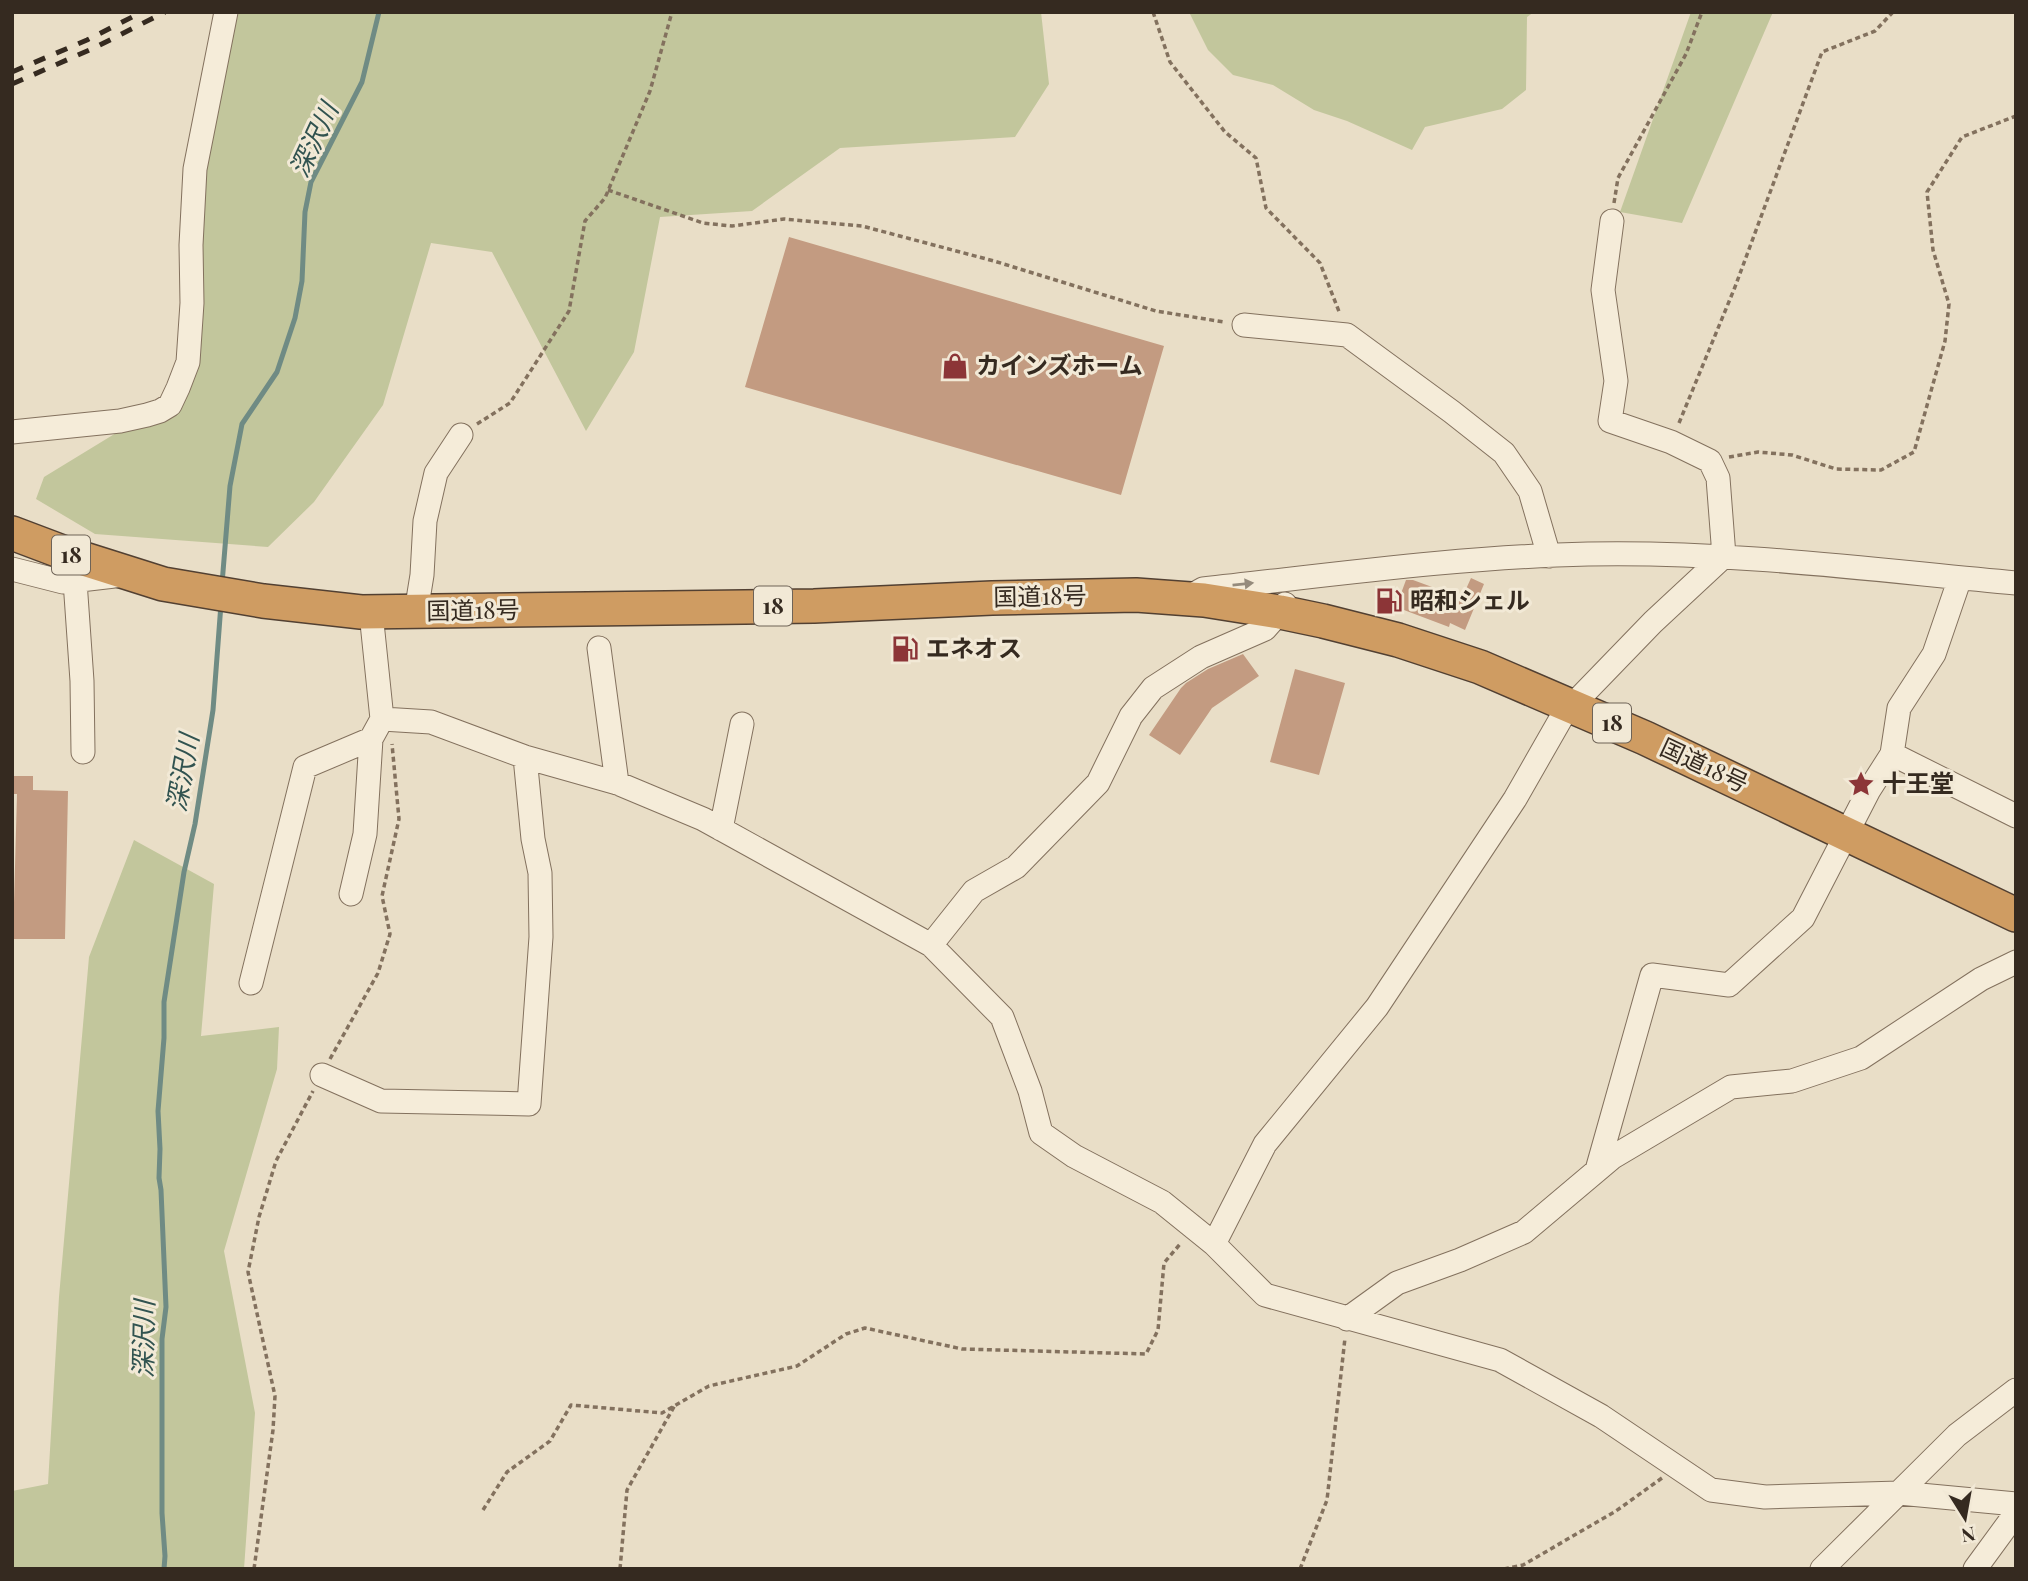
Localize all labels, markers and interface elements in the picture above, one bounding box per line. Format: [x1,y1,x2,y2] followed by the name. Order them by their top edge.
[280,94,346,182] water label: 深沢川
[976,348,1143,380] place label: カインズホーム
[940,351,970,381] shop icon: カインズホーム
[52,536,90,575] road number: 18
[993,578,1087,612] street label: 国道18号
[1232,579,1254,590] one-way arrow
[1410,583,1530,615] place label: 昭和シェル
[754,586,792,626] road number: 18
[1374,586,1404,616] fuel station icon: 昭和シェル
[426,592,520,626] street label: 国道18号
[926,631,1022,663] place label: エネオス
[890,634,920,664] fuel station icon: エネオス
[1593,704,1631,743] road number: 18
[158,728,206,814] water label: 深沢川
[1656,730,1754,798] street label: 国道18号
[1882,766,1954,798] place label: 十王堂
[1846,769,1876,799] place icon: 十王堂
[124,1297,161,1378] water label: 深沢川
[1930,1483,2000,1553] north arrow
[1959,1522,1978,1550] text: N

